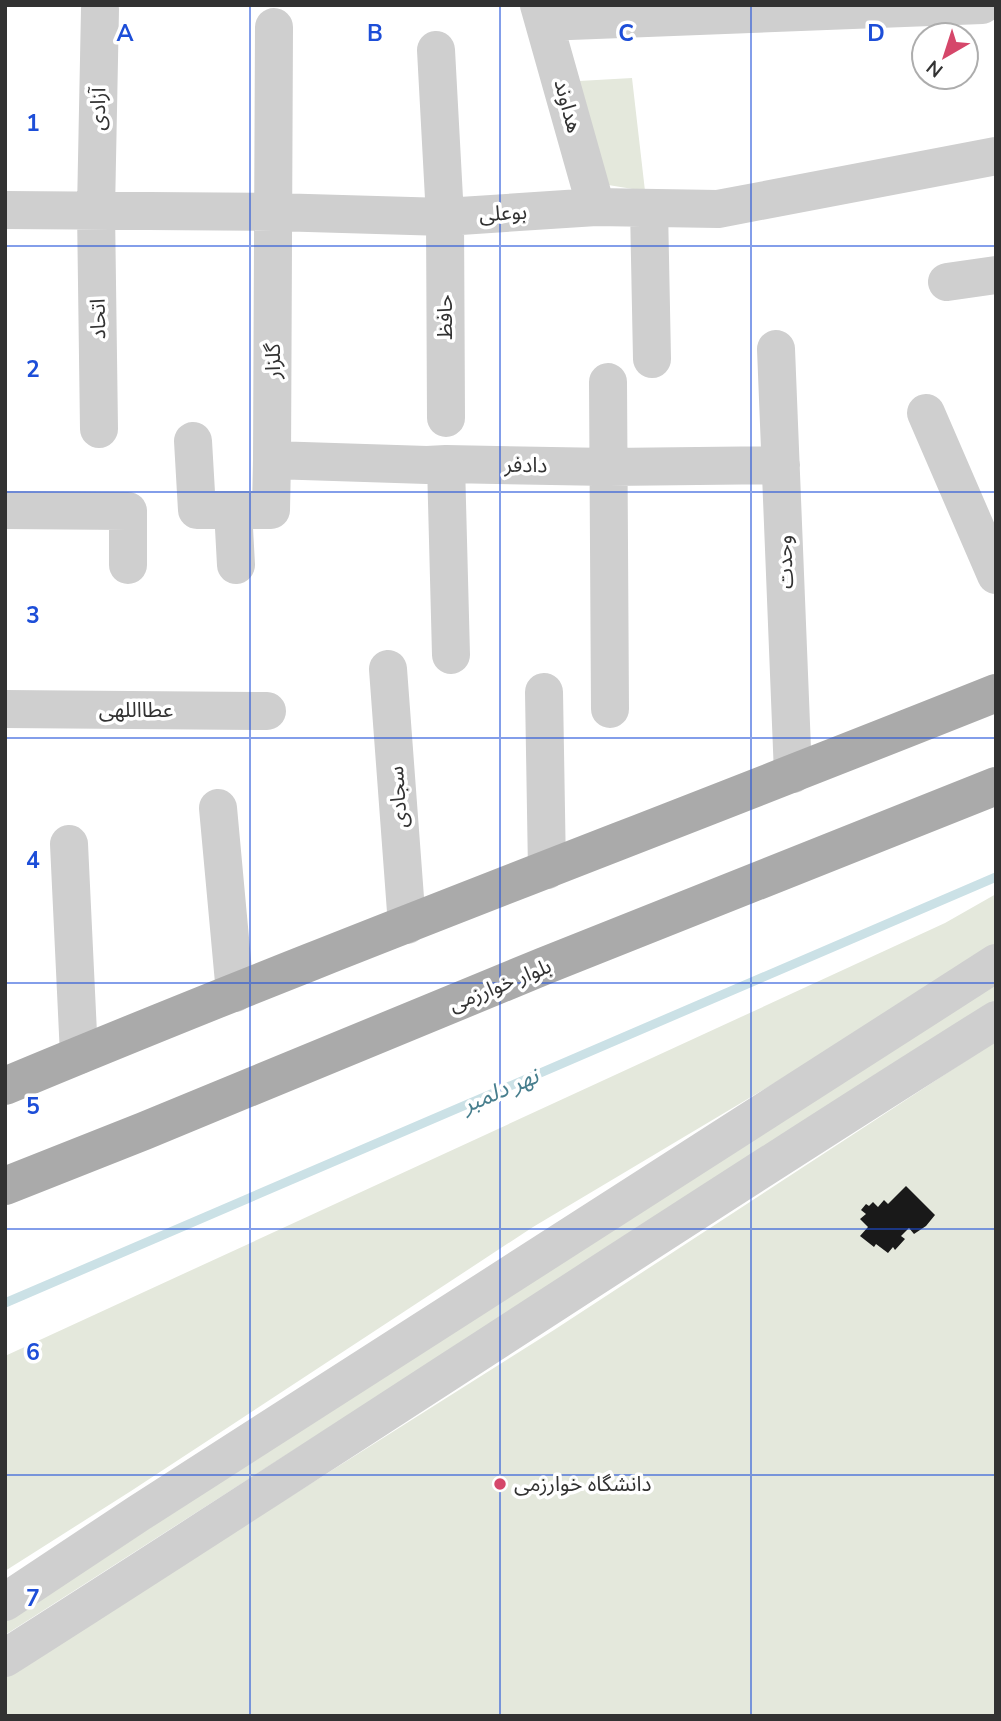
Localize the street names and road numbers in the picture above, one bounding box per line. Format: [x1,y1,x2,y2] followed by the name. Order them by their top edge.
[547,76,589,136] street label: هداوند
[84,86,112,131] street label: آزادی
[478,198,528,228] street label: بوعلی
[431,294,459,340] street label: حافظ
[84,298,112,340] street label: اتحاد
[259,343,287,380] street label: گلزار
[503,451,548,479] street label: دادفر
[770,535,800,589] street label: وحدت
[99,696,173,724] street label: عطااللهی
[382,765,414,829] street label: سجادی
[445,952,555,1018] street label: بلوار خوارزمی

